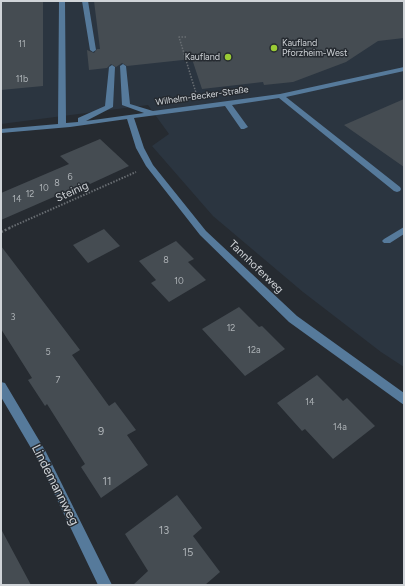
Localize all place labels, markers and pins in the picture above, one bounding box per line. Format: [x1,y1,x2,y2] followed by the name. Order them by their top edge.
[282,38,347,59] place label: Kaufland Pforzheim-West
[269,43,279,53] marker: Kaufland Pforzheim-West
[185,52,220,62] place label: Kaufland
[223,52,233,62] marker: Kaufland

